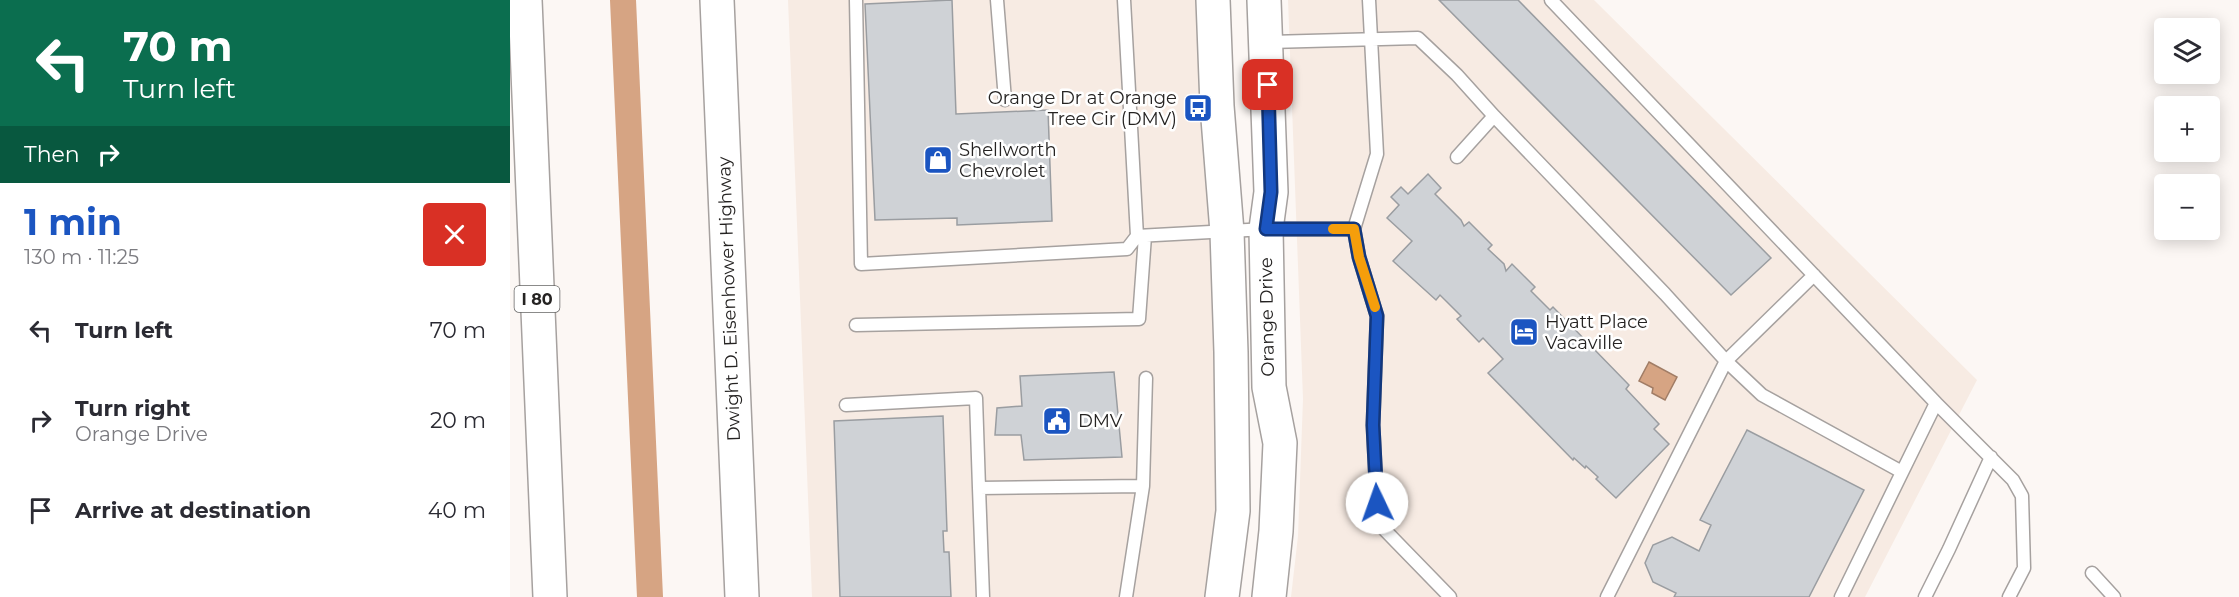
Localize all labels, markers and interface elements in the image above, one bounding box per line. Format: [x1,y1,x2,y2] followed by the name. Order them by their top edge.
[2154,18,2220,240] map controls
[2154,18,2220,84] button: layers
[123,20,233,72] text: 70 m
[24,24,102,102] icon: left
[1242,59,1293,110] pin
[1251,68,1284,101] icon: arrive
[123,72,236,105] text: Turn left
[988,87,1177,130] place label: Orange Dr at Orange Tree Cir (DMV)
[1182,92,1214,124] bus stop icon: Orange Dr at Orange Tree Cir (DMV)
[2154,96,2220,162] button: +
[92,138,125,171] icon: right
[959,139,1057,182] place label: Shellworth Chevrolet
[24,141,80,168] text: Then
[922,144,954,176] shop icon: Shellworth Chevrolet
[713,156,745,442] street label: Dwight D. Eisenhower Highway
[2154,174,2220,240] button: −
[24,200,122,244] text: 1 min
[423,203,486,266] button: close
[24,245,139,269] text: 130 m · 11:25
[1255,257,1279,377] street label: Orange Drive
[514,286,560,312] road number: I 80
[1545,311,1648,354] place label: Hyatt Place Vacaville
[24,314,57,347] icon: left
[1508,316,1540,348] hotel icon: Hyatt Place Vacaville
[75,317,173,344] text: Turn left
[430,317,486,344] text: 70 m
[75,395,190,422] text: Turn right
[24,404,57,437] icon: right
[1041,405,1073,437] public building icon: DMV
[430,407,486,434] text: 20 m
[1078,410,1123,432] place label: DMV
[75,422,208,446] text: Orange Drive
[1345,471,1409,535] position arrow
[24,494,57,527] icon: arrive
[75,497,311,524] text: Arrive at destination
[428,497,486,524] text: 40 m

